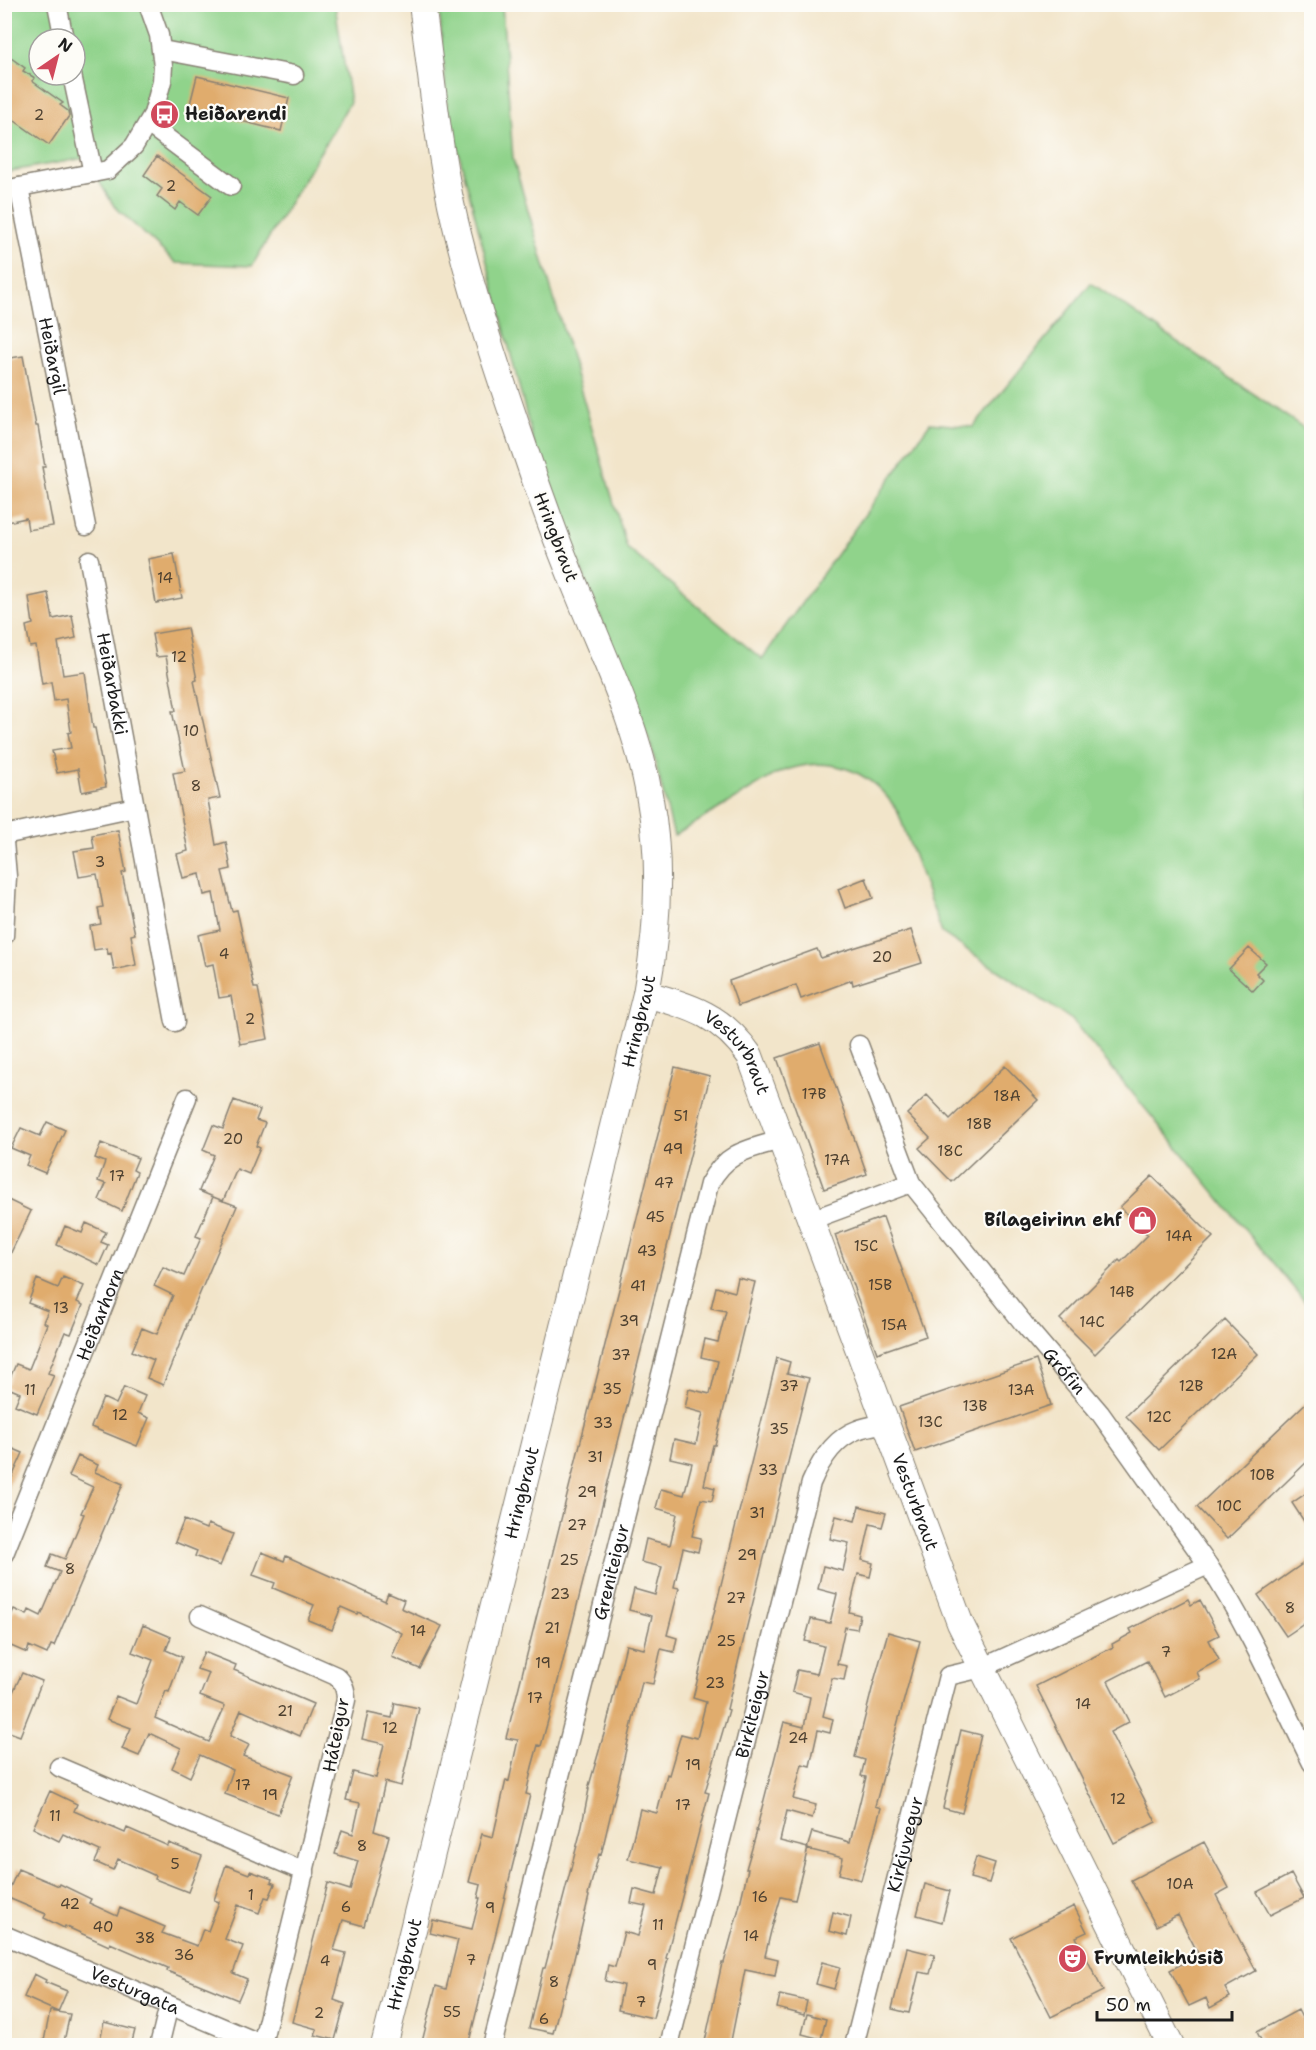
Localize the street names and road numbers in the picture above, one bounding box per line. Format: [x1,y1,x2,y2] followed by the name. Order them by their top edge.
[33,315,72,397] street label: Heiðargil
[528,489,584,586] street label: Hringbraut
[91,631,133,737] street label: Heiðarbakki
[616,973,661,1070] street label: Hringbraut
[699,1004,775,1098] street label: Vesturbraut
[71,1265,129,1364] street label: Heiðarhorn
[1037,1342,1091,1400] street label: Grófin
[499,1444,545,1542] street label: Hringbraut
[886,1450,944,1554] street label: Vesturbraut
[588,1521,635,1623] street label: Greniteigur
[730,1668,775,1761] street label: Birkiteigur
[317,1696,355,1774] street label: Háteigur
[881,1794,929,1895] street label: Kirkjuvegur
[381,1916,427,2013] street label: Hringbraut
[86,1961,183,2020] street label: Vesturgata

